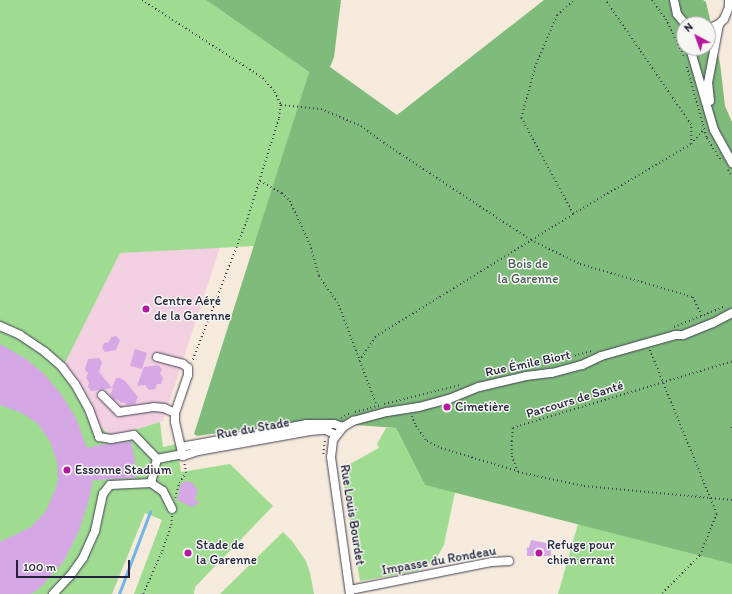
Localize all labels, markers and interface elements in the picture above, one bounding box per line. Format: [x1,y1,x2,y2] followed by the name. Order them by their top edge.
[676,16,716,56] north arrow
[681,20,696,35] text: N
[497,257,559,288] park label: Bois de la Garenne
[154,294,231,325] place label: Centre Aéré de la Garenne
[141,304,151,314] marker: Centre Aéré de la Garenne
[484,347,572,381] street label: Rue Émile Biort
[524,378,626,422] street label: Parcours de Santé
[455,399,510,415] place label: Cimetière
[442,402,452,412] marker: Cimetière
[215,415,291,443] street label: Rue du Stade
[75,462,172,478] place label: Essonne Stadium
[336,463,368,567] street label: Rue Louis Bourdet
[62,465,72,475] marker: Essonne Stadium
[196,538,257,569] place label: Stade de la Garenne
[547,538,614,569] place label: Refuge pour chien errant
[381,543,497,579] street label: Impasse du Rondeau
[183,548,193,558] marker: Stade de la Garenne
[534,548,544,558] marker: Refuge pour chien errant
[18,552,132,578] scale bar
[23,560,56,574] text: 100 m

